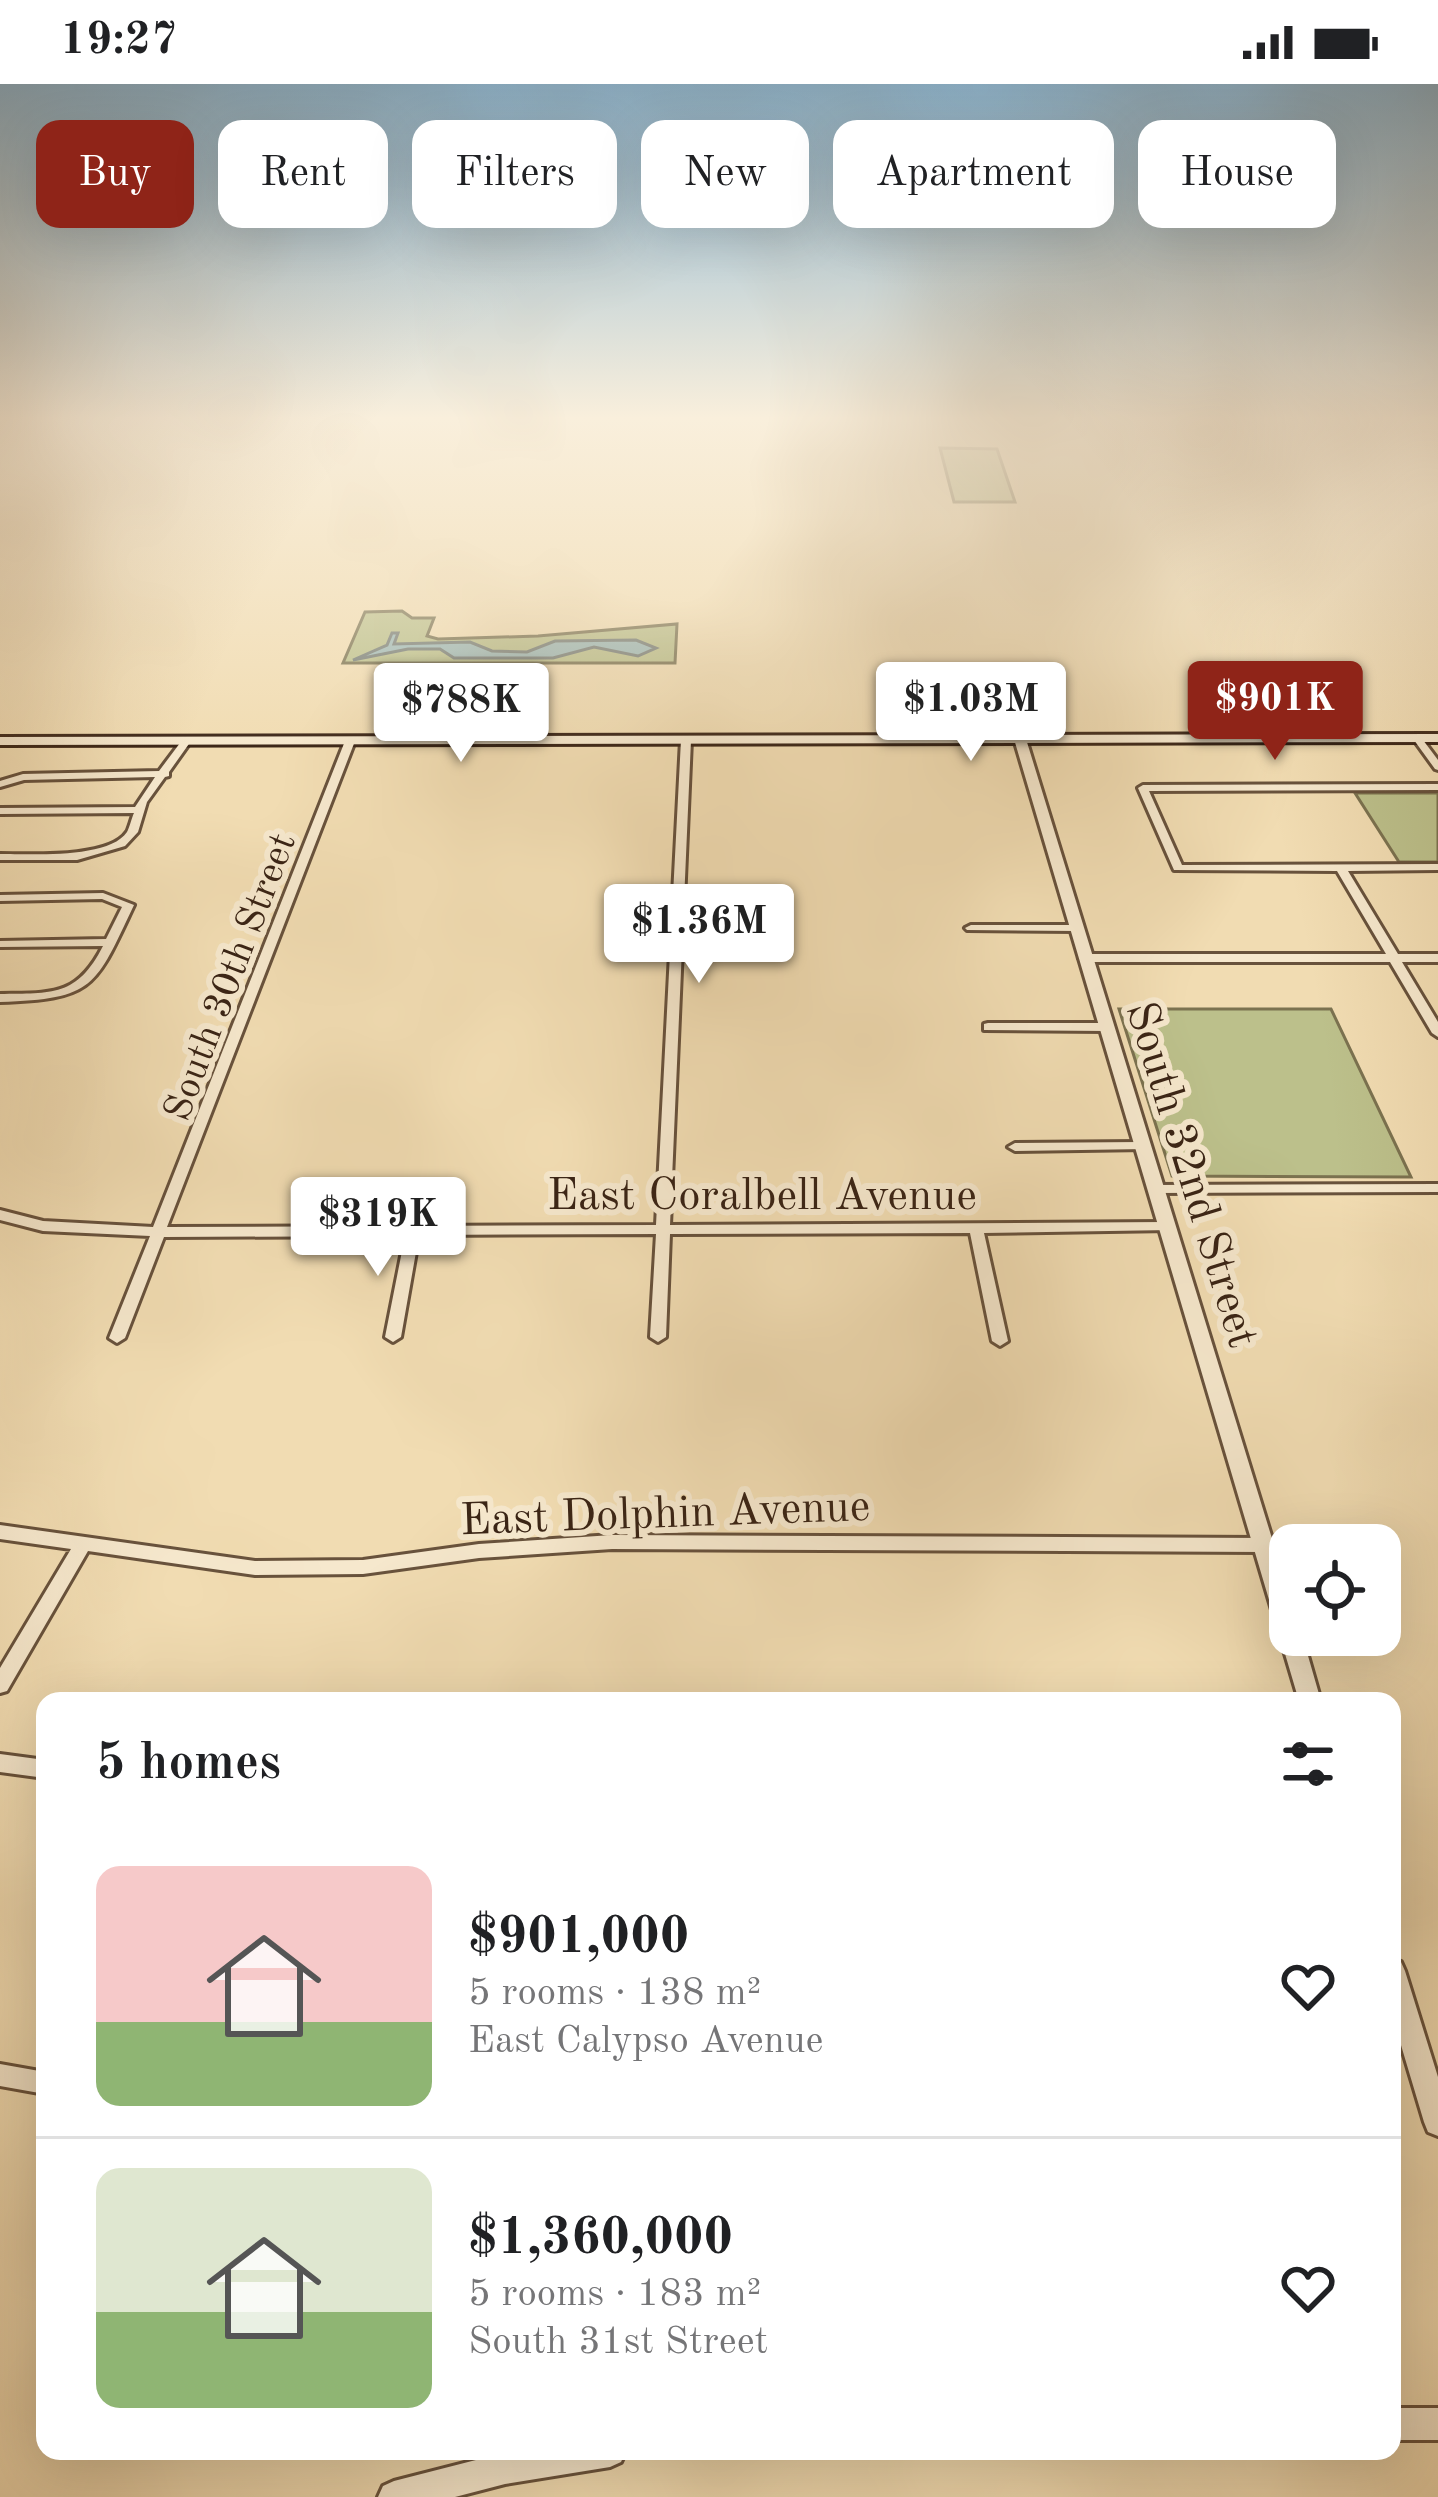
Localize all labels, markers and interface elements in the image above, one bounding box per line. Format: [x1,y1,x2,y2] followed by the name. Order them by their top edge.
[60,19,177,64] text: 19:27
[36,120,194,228] chip: Buy
[218,120,388,228] chip: Rent
[412,120,617,228] chip: Filters
[641,120,809,228] chip: New
[833,120,1114,228] chip: Apartment
[1138,120,1336,228] chip: House
[1191,661,1359,763] pin: $901K
[873,662,1069,764] pin: $1.03M
[377,663,545,765] pin: $788K
[1215,680,1335,719] text: $901K
[903,681,1039,720] text: $1.03M
[401,682,521,721] text: $788K
[158,828,304,1126] street label: South 30th Street
[601,884,797,986] pin: $1.36M
[631,903,767,942] text: $1.36M
[1116,997,1264,1354] street label: South 32nd Street
[547,1175,977,1220] street label: East Coralbell Avenue
[294,1177,462,1279] pin: $319K
[318,1196,438,1235] text: $319K
[459,1486,871,1545] street label: East Dolphin Avenue
[1269,1524,1401,1656] map controls
[1269,1524,1401,1656] button: locate
[1275,1731,1341,1797] icon: filters
[96,1739,281,1790] text: 5 homes
[468,1913,689,1964] text: $901,000
[192,1914,336,2058] icon: home
[1275,1953,1341,2019] icon: heart
[468,1974,761,2013] text: 5 rooms · 138 m²
[468,2022,824,2061] text: East Calypso Avenue
[468,2214,733,2265] text: $1,360,000
[192,2216,336,2360] icon: home
[1275,2255,1341,2321] icon: heart
[468,2275,761,2314] text: 5 rooms · 183 m²
[468,2323,768,2362] text: South 31st Street

